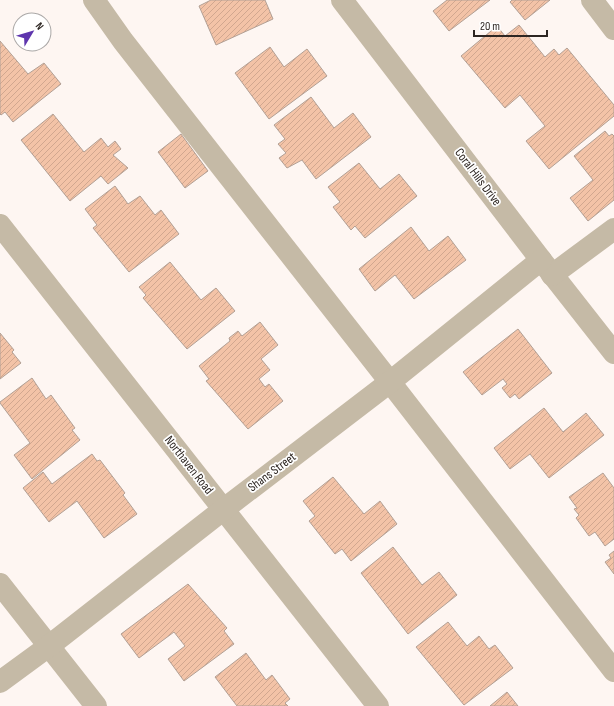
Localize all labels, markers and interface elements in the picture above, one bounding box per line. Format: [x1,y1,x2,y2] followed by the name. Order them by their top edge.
[12,12,52,52] north arrow
[474,12,547,38] scale bar
[480,19,500,34] text: 20 m
[33,20,46,33] text: N
[451,145,505,209] street label: Coral Hills Drive
[161,433,217,497] street label: Northaven Road
[245,449,299,495] street label: Shans Street

